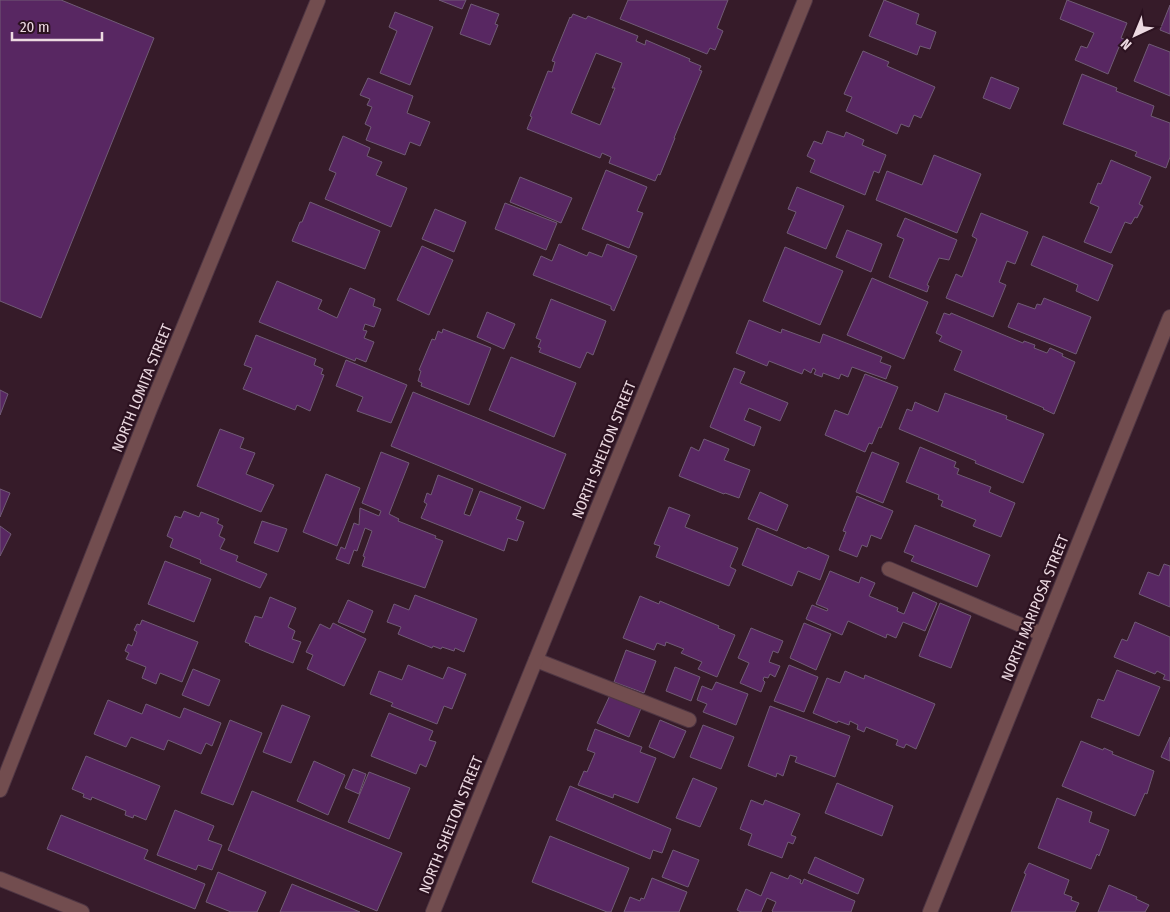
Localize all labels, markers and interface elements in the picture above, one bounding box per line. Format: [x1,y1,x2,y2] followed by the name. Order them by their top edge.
[12,10,102,42] scale bar
[1110,10,1160,60] north arrow
[20,18,50,36] text: 20 m
[1117,35,1135,53] text: N
[108,321,176,455] street label: NORTH LOMITA STREET
[568,379,640,521] street label: NORTH SHELTON STREET
[997,532,1073,684] street label: NORTH MARIPOSA STREET
[415,754,487,896] street label: NORTH SHELTON STREET

